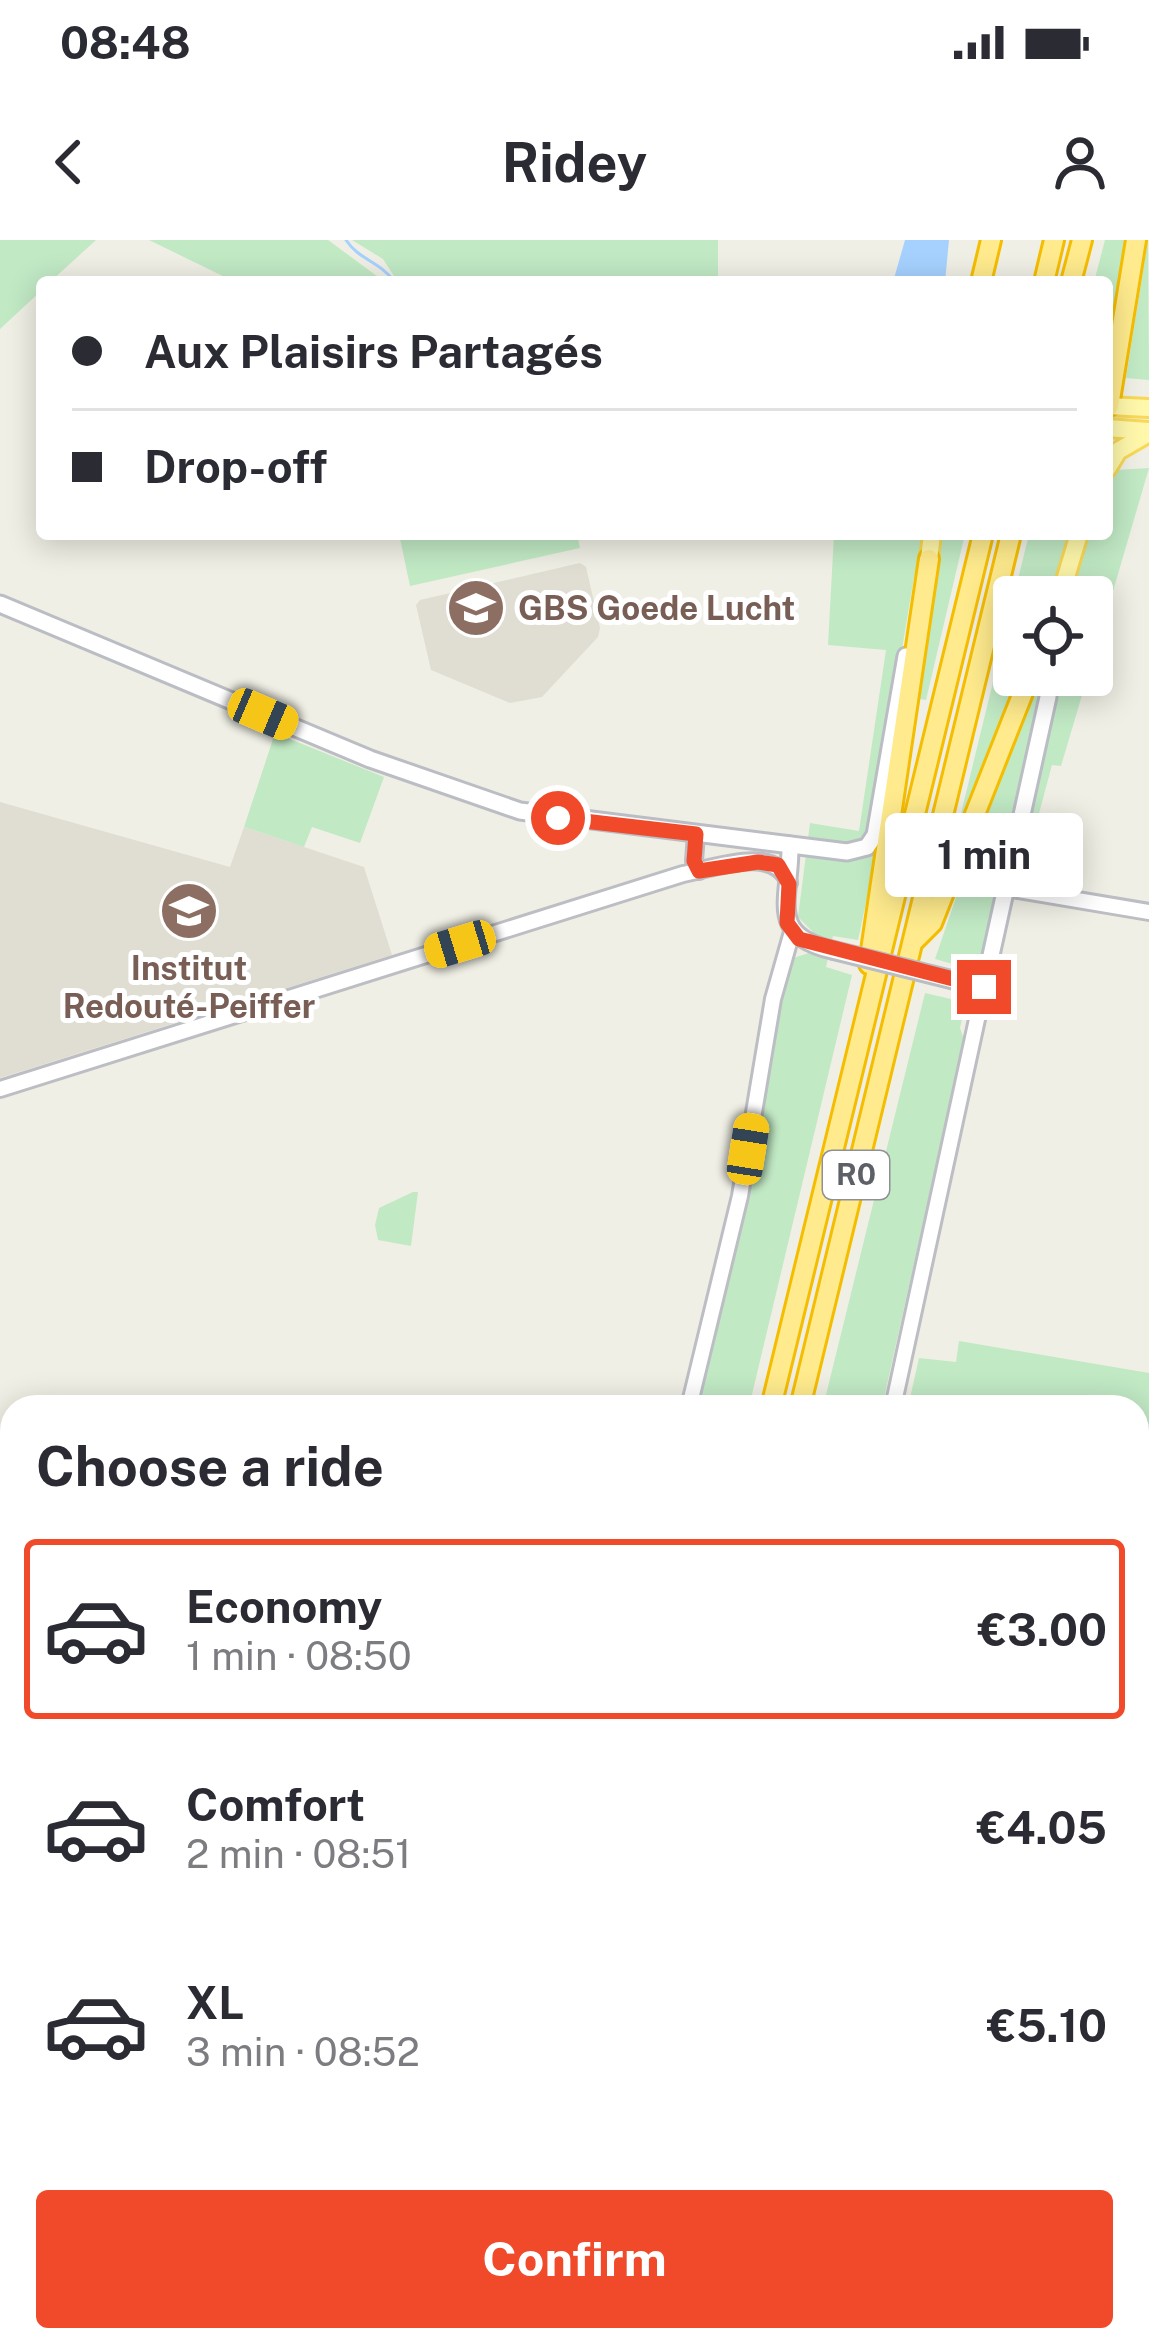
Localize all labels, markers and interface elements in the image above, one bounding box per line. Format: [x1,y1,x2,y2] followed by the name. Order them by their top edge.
[60,16,191,69] text: 08:48
[36,129,102,195] icon: back
[1047,129,1113,195] icon: person
[502,131,647,194] text: Ridey
[144,325,603,378] text: Aux Plaisirs Partagés
[144,440,327,493] text: Drop-off
[993,576,1113,696] map controls
[993,576,1113,696] button: locate
[445,577,507,639] school or university icon: GBS Goede Lucht
[518,589,795,627] place label: GBS Goede Lucht
[223,683,303,745] car
[531,791,585,845] route start
[885,813,1083,897] callout: 1 min
[937,832,1031,878] text: 1 min
[158,880,220,942] school or university icon: Institut Redouté-Peiffer
[420,916,500,972] car
[63,949,315,1025] place label: Institut Redouté-Peiffer
[957,960,1011,1014] route end
[725,1111,771,1187] car
[823,1151,889,1199] road number: R0
[36,1435,384,1498] text: Choose a ride
[42,1575,150,1683] icon: car
[186,1580,382,1633] text: Economy
[978,1603,1107,1656] text: €3.00
[186,1633,412,1679] text: 1 min · 08:50
[42,1773,150,1881] icon: car
[186,1778,365,1831] text: Comfort
[977,1801,1107,1854] text: €4.05
[186,1831,411,1877] text: 2 min · 08:51
[42,1971,150,2079] icon: car
[186,1976,244,2029] text: XL
[987,1999,1107,2052] text: €5.10
[186,2029,420,2075] text: 3 min · 08:52
[36,2190,1113,2328] button: Confirm

